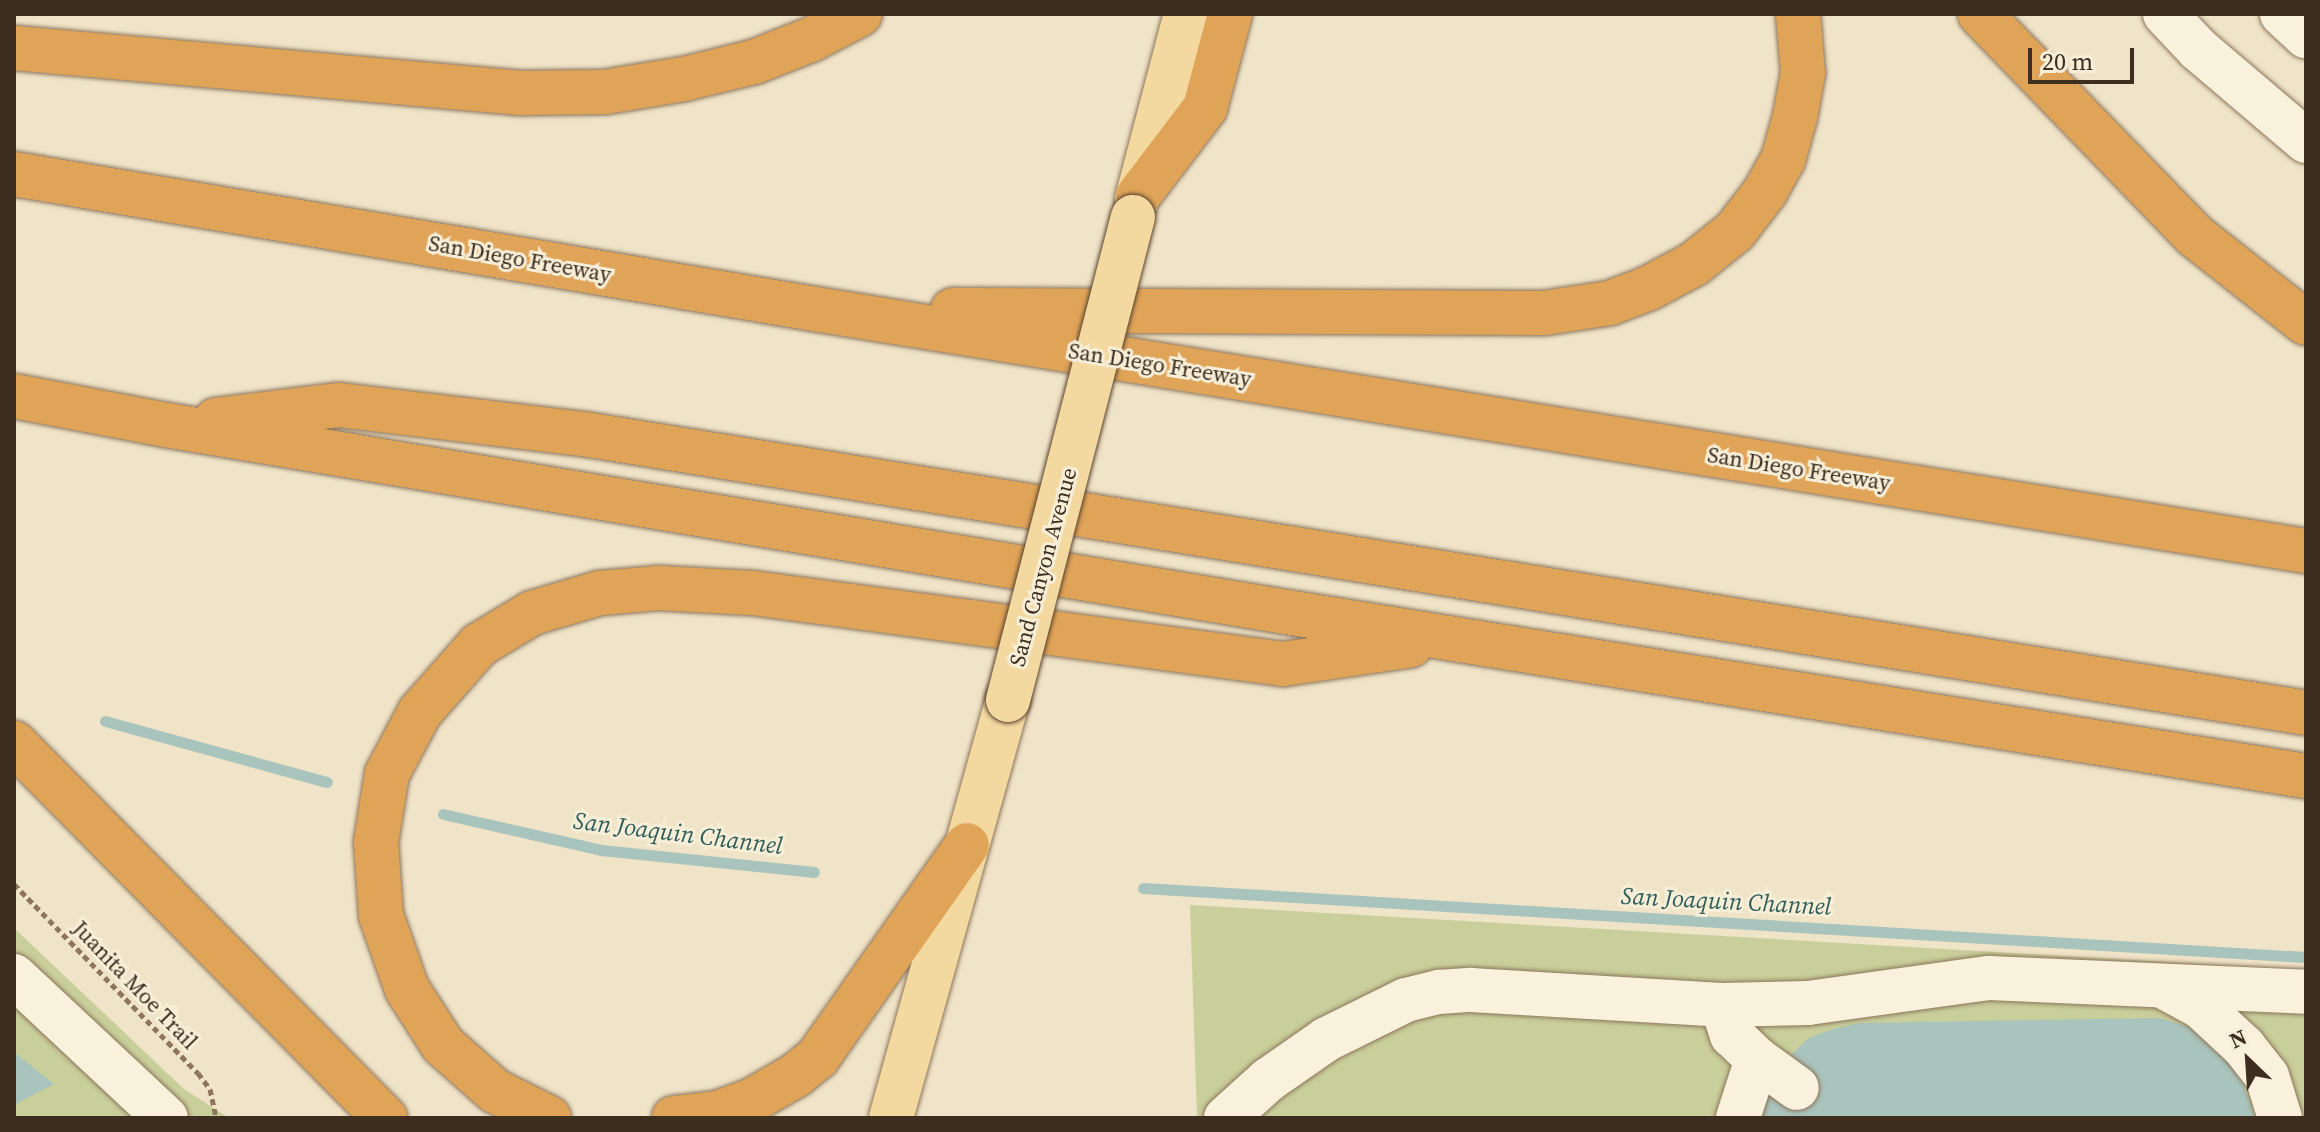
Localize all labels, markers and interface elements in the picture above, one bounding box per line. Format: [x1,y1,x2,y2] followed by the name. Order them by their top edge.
[2032,32,2138,82] scale bar
[2042,45,2093,78] text: 20 m
[427,230,613,288] street label: San Diego Freeway
[1067,338,1253,392] street label: San Diego Freeway
[1706,442,1892,496] street label: San Diego Freeway
[1004,465,1082,669] street label: Sand Canyon Avenue
[572,806,784,860] water label: San Joaquin Channel
[1620,881,1832,921] water label: San Joaquin Channel
[67,915,203,1055] street label: Juanita Moe Trail
[2208,1020,2288,1100] north arrow
[2224,1021,2251,1055] text: N

